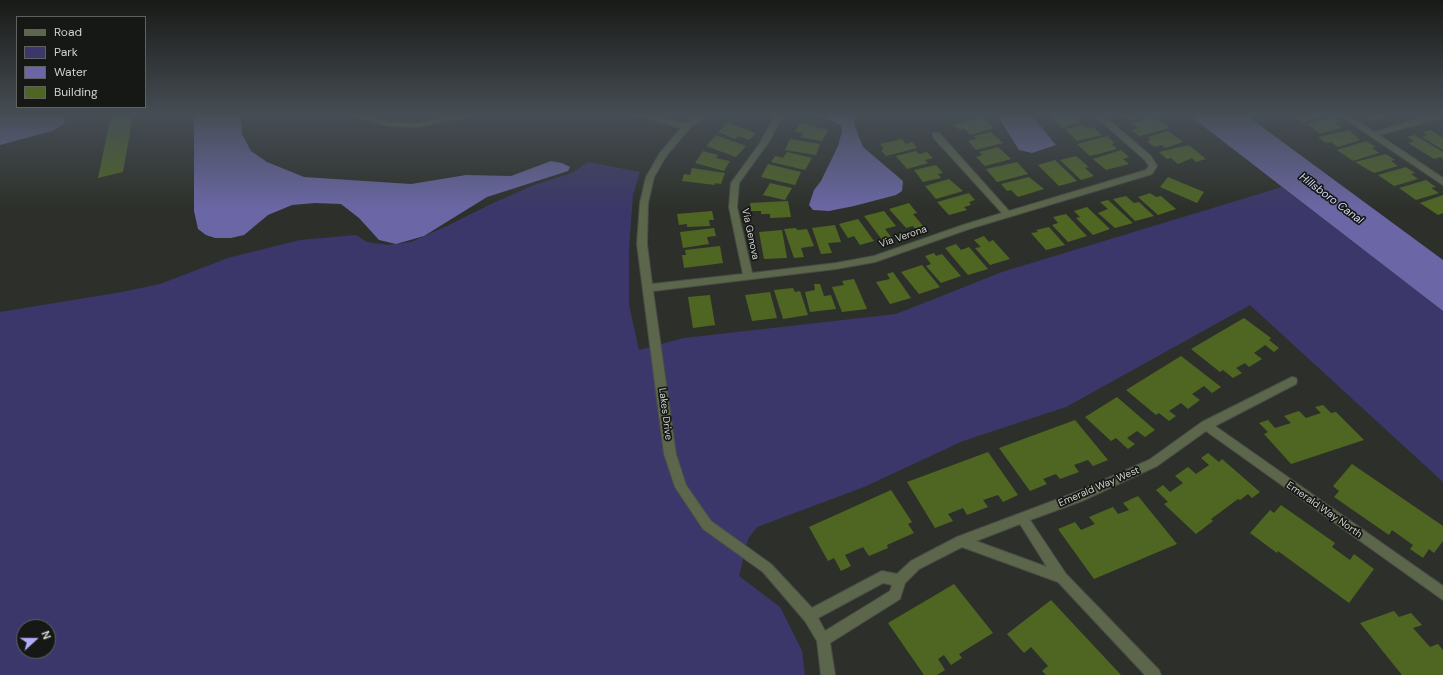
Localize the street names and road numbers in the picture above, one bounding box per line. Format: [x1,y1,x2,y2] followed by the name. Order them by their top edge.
[739,207,761,261] street label: Via Genova
[878,223,928,251] street label: Via Verona
[656,387,674,441] street label: Lakes Drive
[1057,465,1141,509] street label: Emerald Way West
[1284,479,1364,541] street label: Emerald Way North

